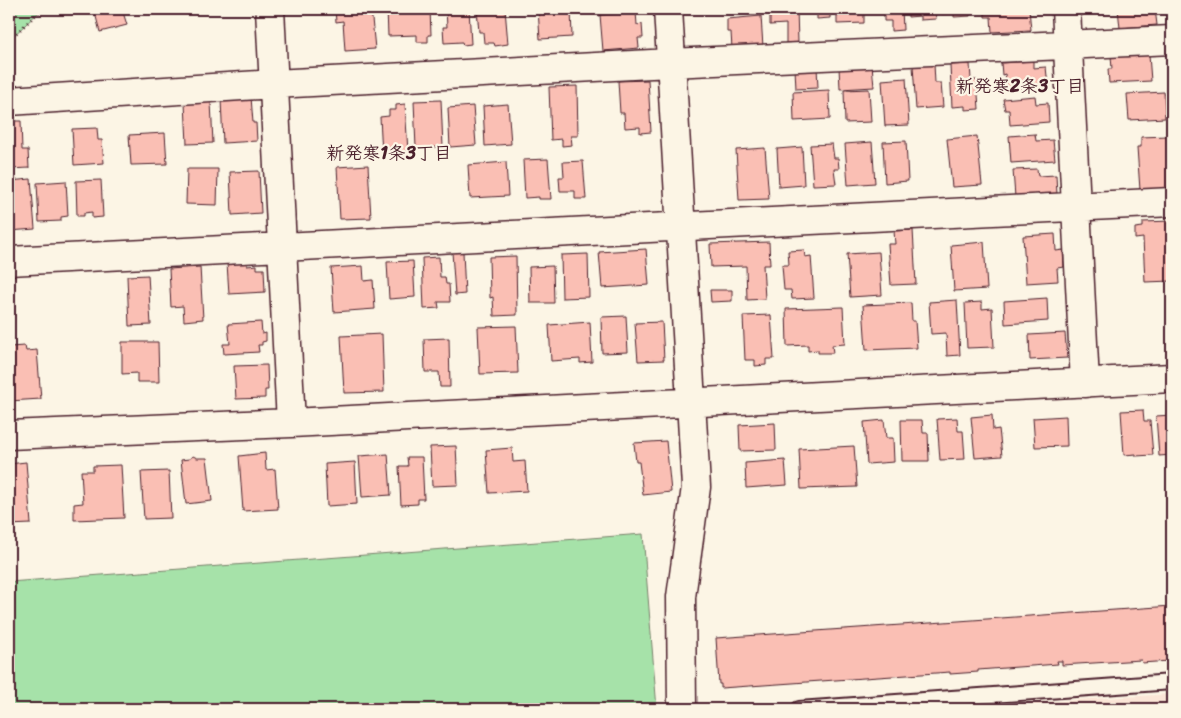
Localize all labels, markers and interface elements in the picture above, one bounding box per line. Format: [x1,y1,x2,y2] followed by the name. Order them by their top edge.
[956,70,1084,102] district label: 新発寒2条3丁目
[326,137,452,169] district label: 新発寒1条3丁目

